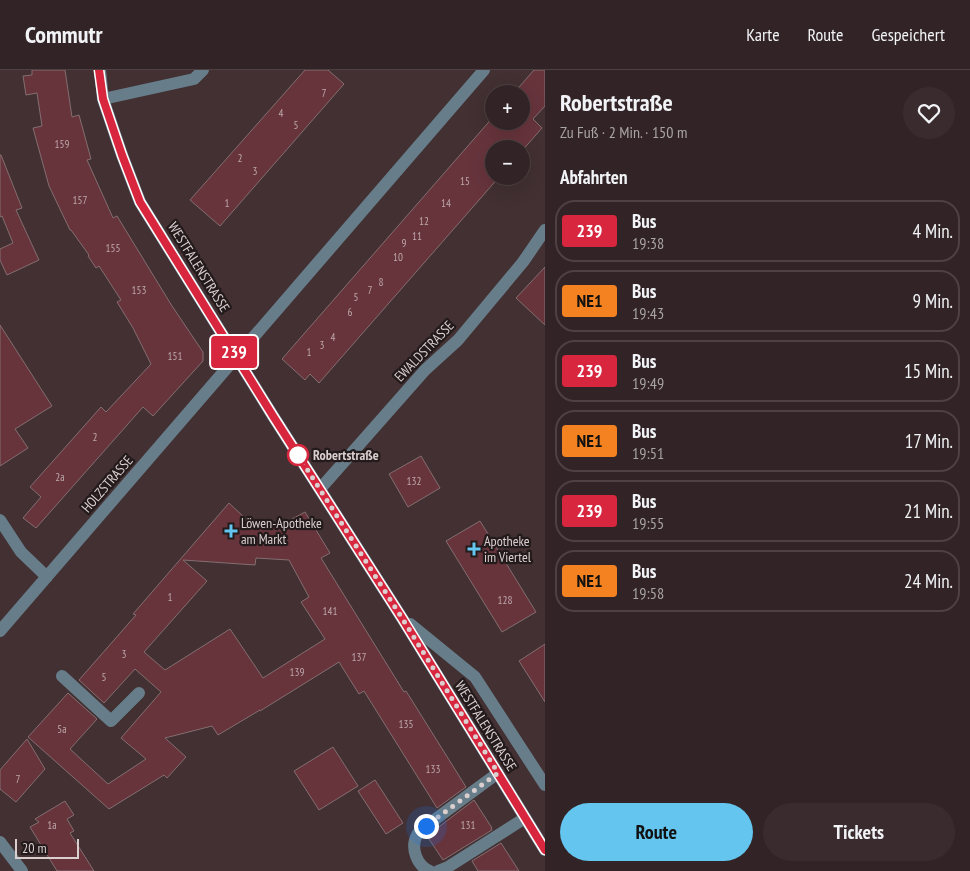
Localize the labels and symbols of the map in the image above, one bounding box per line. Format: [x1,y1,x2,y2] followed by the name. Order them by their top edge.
[322,86,327,100] house number: 7
[279,106,284,120] house number: 4
[294,118,299,132] house number: 5
[55,137,69,151] house number: 159
[238,151,243,165] house number: 2
[253,164,258,178] house number: 3
[460,174,470,188] house number: 15
[73,193,87,207] house number: 157
[225,196,230,210] house number: 1
[441,196,451,210] house number: 14
[419,214,429,228] house number: 12
[164,219,234,315] street label: WESTFALENSTRASSE
[412,229,422,243] house number: 11
[402,236,407,250] house number: 9
[106,241,120,255] house number: 155
[393,250,403,264] house number: 10
[379,275,384,289] house number: 8
[132,283,146,297] house number: 153
[368,283,373,297] house number: 7
[354,290,359,304] house number: 5
[348,305,353,319] house number: 6
[390,317,458,385] street label: EWALDSTRASSE
[331,330,336,344] house number: 4
[205,336,263,368] line badge: 239
[320,338,325,352] house number: 3
[307,345,312,359] house number: 1
[168,349,182,363] house number: 151
[93,430,98,444] house number: 2
[287,444,309,466] marker: Robertstraße
[313,446,379,464] place label: Robertstraße
[77,452,137,516] street label: HOLZSTRASSE
[55,470,65,484] house number: 2a
[407,474,421,488] house number: 132
[241,514,322,548] place label: Löwen-Apotheke am Markt
[225,525,237,537] marker: Löwen-Apotheke am Markt
[484,532,532,566] place label: Apotheke im Viertel
[468,543,480,555] marker: Apotheke im Viertel
[168,590,173,604] house number: 1
[498,593,512,607] house number: 128
[323,604,337,618] house number: 141
[122,647,127,661] house number: 3
[352,650,366,664] house number: 137
[290,665,304,679] house number: 139
[102,670,107,684] house number: 5
[451,678,521,774] street label: WESTFALENSTRASSE
[399,717,413,731] house number: 135
[57,722,67,736] house number: 5a
[426,762,440,776] house number: 133
[16,772,21,786] house number: 7
[414,814,439,839] your location
[47,818,57,832] house number: 1a
[461,818,475,832] house number: 131
[15,836,79,859] scale bar

